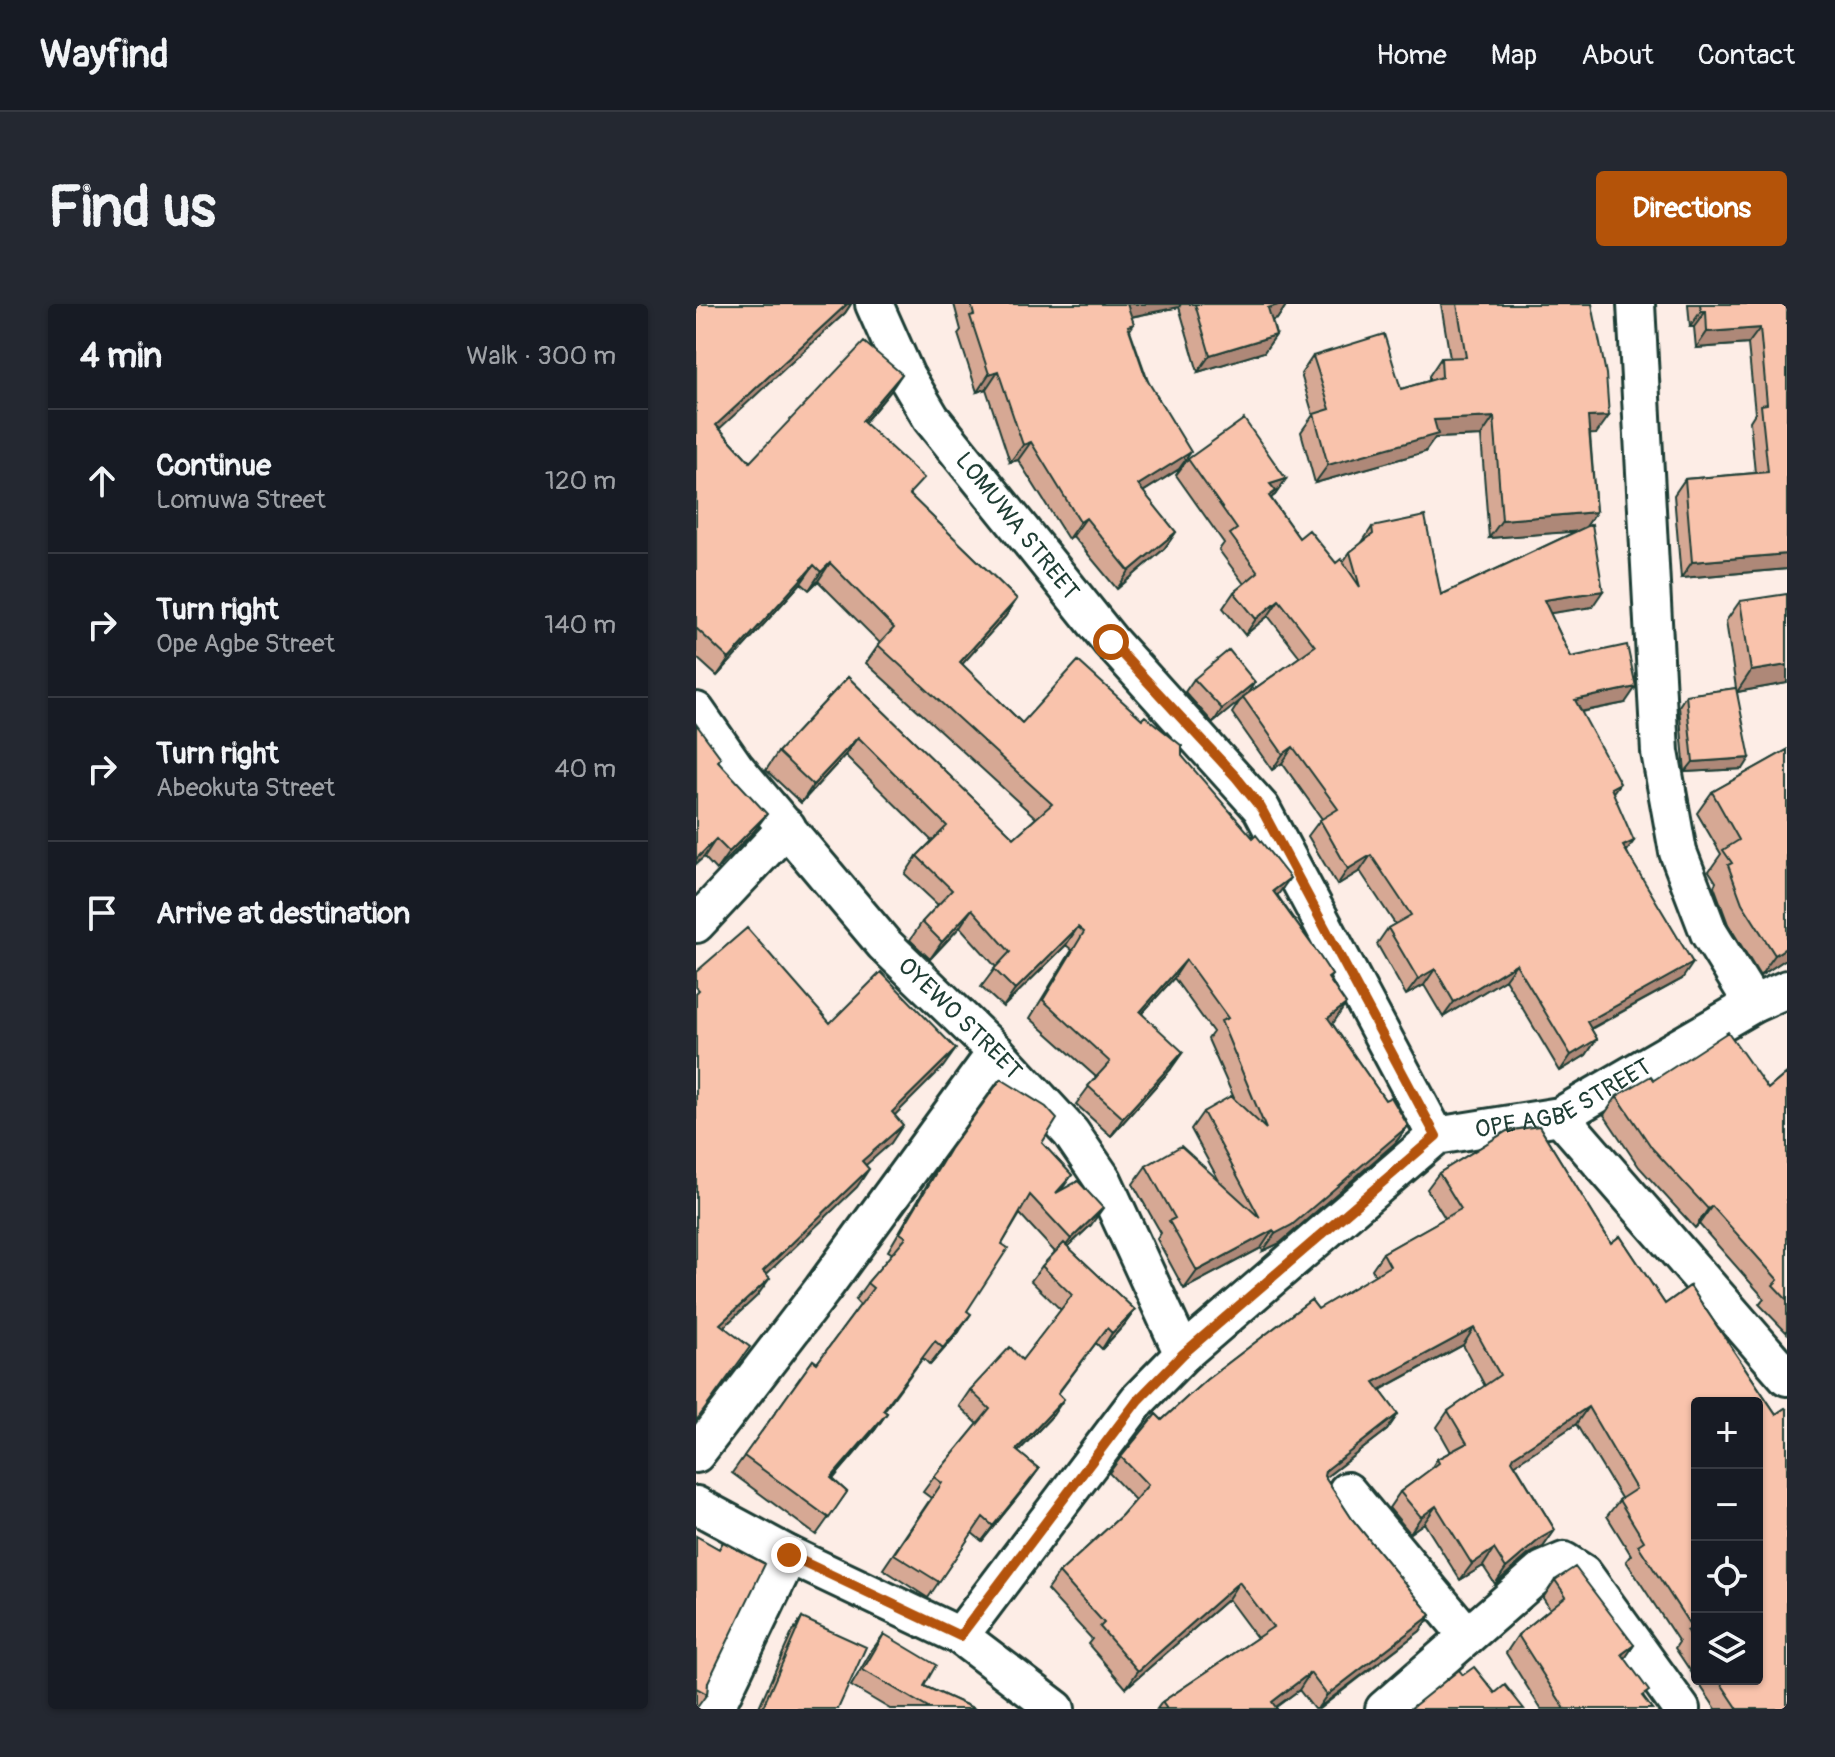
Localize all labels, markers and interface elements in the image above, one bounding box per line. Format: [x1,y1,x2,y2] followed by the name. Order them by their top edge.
[40,31,169,79] text: Wayfind
[1376,38,1447,73] text: Home
[1491,38,1537,73] text: Map
[1581,38,1654,73] text: About
[1698,38,1795,73] text: Contact
[1596,171,1787,246] button: Directions
[48,174,216,243] text: Find us
[80,335,162,378] text: 4 min
[466,340,616,372] text: Walk · 300 m
[950,446,1086,606] street label: LOMUWA STREET
[156,447,271,484] text: Continue
[80,459,124,503] icon: ahead
[545,465,616,497] text: 120 m
[156,484,326,516] text: Lomuwa Street
[156,591,279,628] text: Turn right
[80,603,124,647] icon: right
[544,609,616,641] text: 140 m
[1093,624,1129,660] route start
[156,628,335,660] text: Ope Agbe Street
[156,735,279,772] text: Turn right
[80,747,124,791] icon: right
[554,753,616,785] text: 40 m
[156,772,335,804] text: Abeokuta Street
[80,891,124,935] icon: arrive
[156,895,410,932] text: Arrive at destination
[892,951,1028,1085] street label: OYEWO STREET
[1473,1052,1656,1144] street label: OPE AGBE STREET
[1691,1397,1763,1685] map controls
[1691,1397,1763,1469] button: +
[1691,1469,1763,1541] button: −
[771,1537,807,1573] route end
[1691,1541,1763,1613] button: locate
[1691,1613,1763,1685] button: layers

